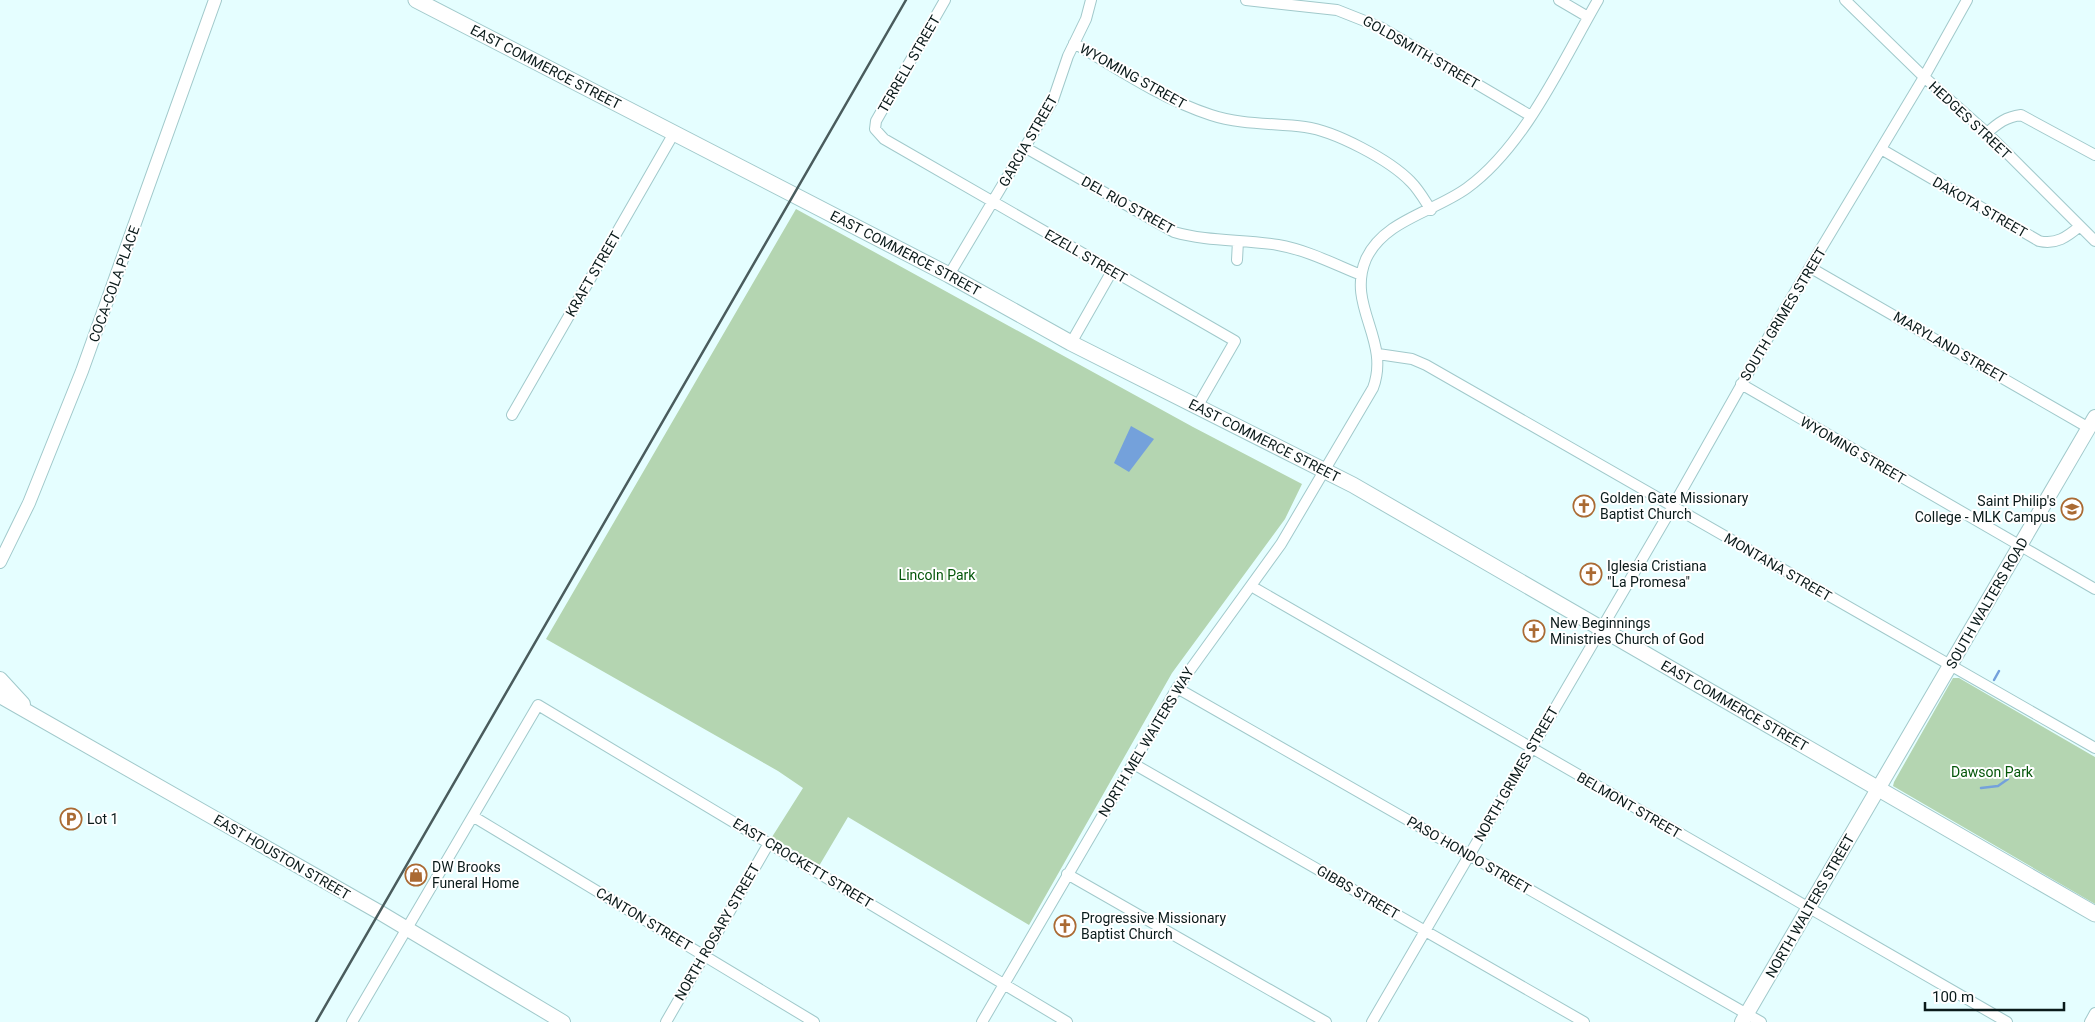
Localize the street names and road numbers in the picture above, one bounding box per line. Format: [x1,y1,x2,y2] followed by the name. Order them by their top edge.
[875,12,944,116] street label: TERRELL STREET
[1360,12,1483,92] street label: GOLDSMITH STREET
[468,22,624,113] street label: EAST COMMERCE STREET
[1077,40,1189,112] street label: WYOMING STREET
[1926,78,2015,162] street label: HEDGES STREET
[995,92,1061,189] street label: GARCIA STREET
[1079,173,1178,237] street label: DEL RIO STREET
[1930,173,2031,241] street label: DAKOTA STREET
[828,207,984,299] street label: EAST COMMERCE STREET
[86,224,142,344] street label: COCA-COLA PLACE
[1042,226,1131,286] street label: EZELL STREET
[562,228,624,319] street label: KRAFT STREET
[1737,244,1829,383] street label: SOUTH GRIMES STREET
[1891,308,2010,386] street label: MARYLAND STREET
[1186,396,1343,485] street label: EAST COMMERCE STREET
[1797,413,1909,487] street label: WYOMING STREET
[1722,530,1835,604] street label: MONTANA STREET
[1943,535,2031,671] street label: SOUTH WALTERS ROAD
[1658,657,1812,755] street label: EAST COMMERCE STREET
[1095,664,1197,820] street label: NORTH MEL WAITERS WAY
[1471,703,1562,844] street label: NORTH GRIMES STREET
[1574,769,1684,842] street label: BELMONT STREET
[211,811,354,903] street label: EAST HOUSTON STREET
[1404,813,1534,897] street label: PASO HONDO STREET
[730,815,876,911] street label: EAST CROCKETT STREET
[1762,831,1858,981] street label: NORTH WALTERS STREET
[671,860,763,1003] street label: NORTH ROSARY STREET
[1314,862,1403,922] street label: GIBBS STREET
[593,884,695,954] street label: CANTON STREET

